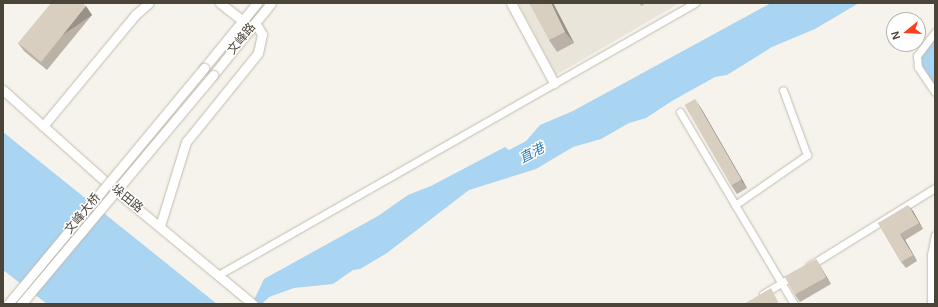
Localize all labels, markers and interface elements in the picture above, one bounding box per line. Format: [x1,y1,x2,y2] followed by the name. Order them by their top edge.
[886,12,926,52] north arrow
[225,20,259,58] street label: 文峰路
[889,30,902,41] text: N
[517,141,547,167] water label: 直港
[108,182,146,216] street label: 垛田路
[62,191,104,237] street label: 文峰大桥

